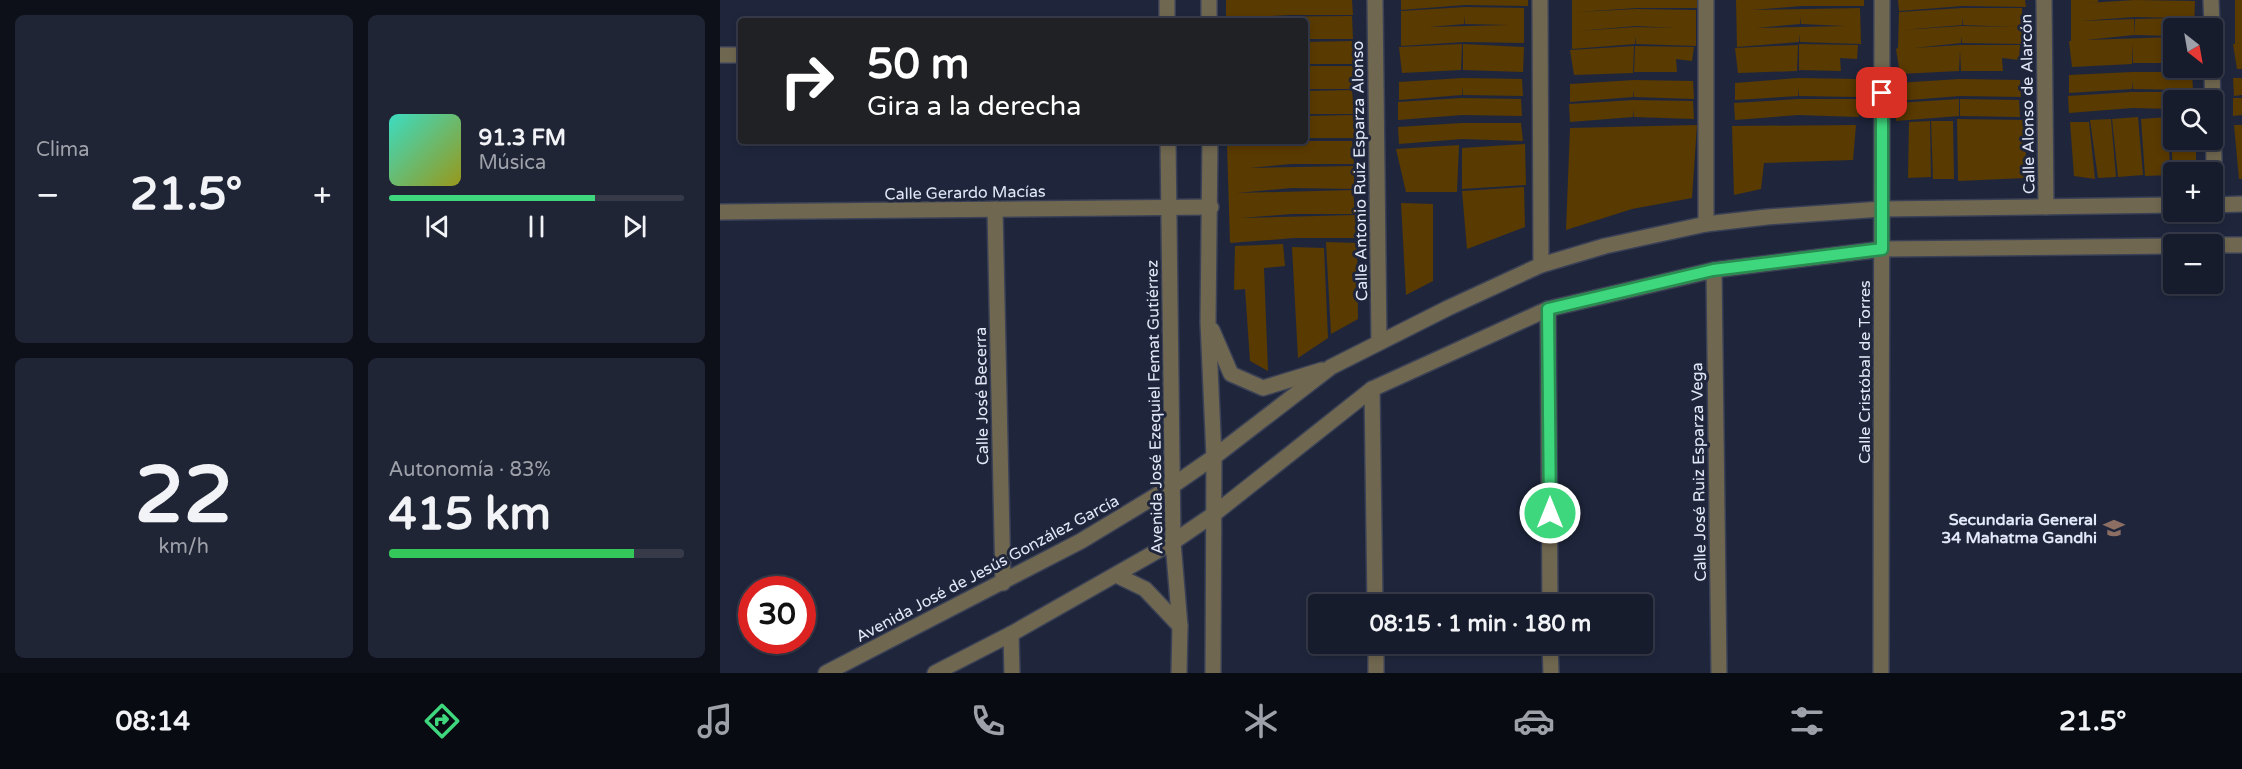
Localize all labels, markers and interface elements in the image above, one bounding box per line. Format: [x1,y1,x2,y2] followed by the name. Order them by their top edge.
[2016,14,2040,194] street label: Calle Alonso de Alarcón
[2163,18,2223,78] north arrow
[2163,18,2223,294] map controls
[867,39,969,90] text: 50 m
[1348,41,1372,301] street label: Calle Antonio Ruiz Esparza Alonso
[768,42,846,120] icon: right
[1856,67,1907,118] pin
[1865,76,1898,109] icon: arrive
[867,90,1081,123] text: Gira a la derecha
[2163,90,2223,150] button: search
[479,125,566,151] text: 91.3 FM
[36,138,89,162] text: Clima
[479,151,546,175] text: Música
[2163,162,2223,222] button: +
[130,168,243,222] text: 21.5°
[36,176,60,215] text: −
[313,176,331,215] text: +
[884,182,1046,204] street label: Calle Gerardo Macías
[421,210,454,243] icon: previous
[520,210,553,243] icon: pause
[618,210,651,243] icon: next
[2163,234,2223,294] button: −
[1142,260,1168,554] street label: Avenida José Ezequiel Femat Gutiérrez
[1855,280,1875,464] street label: Calle Cristóbal de Torres
[971,327,993,465] street label: Calle José Becerra
[1687,362,1711,582] street label: Calle José Ruiz Esparza Vega
[135,449,233,543] text: 22
[389,458,551,482] text: Autonomía · 83%
[1518,481,1582,545] position arrow
[389,488,551,542] text: 415 km
[852,491,1122,647] street label: Avenida José de Jesús González García
[1941,510,2097,548] place label: Secundaria General 34 Mahatma Gandhi
[2102,516,2126,540] school or university icon: Secundaria General 34 Mahatma Gandhi
[159,535,209,559] text: km/h
[738,576,816,654] speed limit sign: 30
[1370,611,1591,637] text: 08:15 · 1 min · 180 m
[421,700,463,742] icon: directions
[694,700,736,742] icon: music
[967,700,1009,742] icon: phone
[1240,700,1282,742] icon: climate
[1513,700,1555,742] icon: car
[1786,700,1828,742] icon: filters
[115,705,190,738] text: 08:14
[2059,705,2126,738] text: 21.5°

